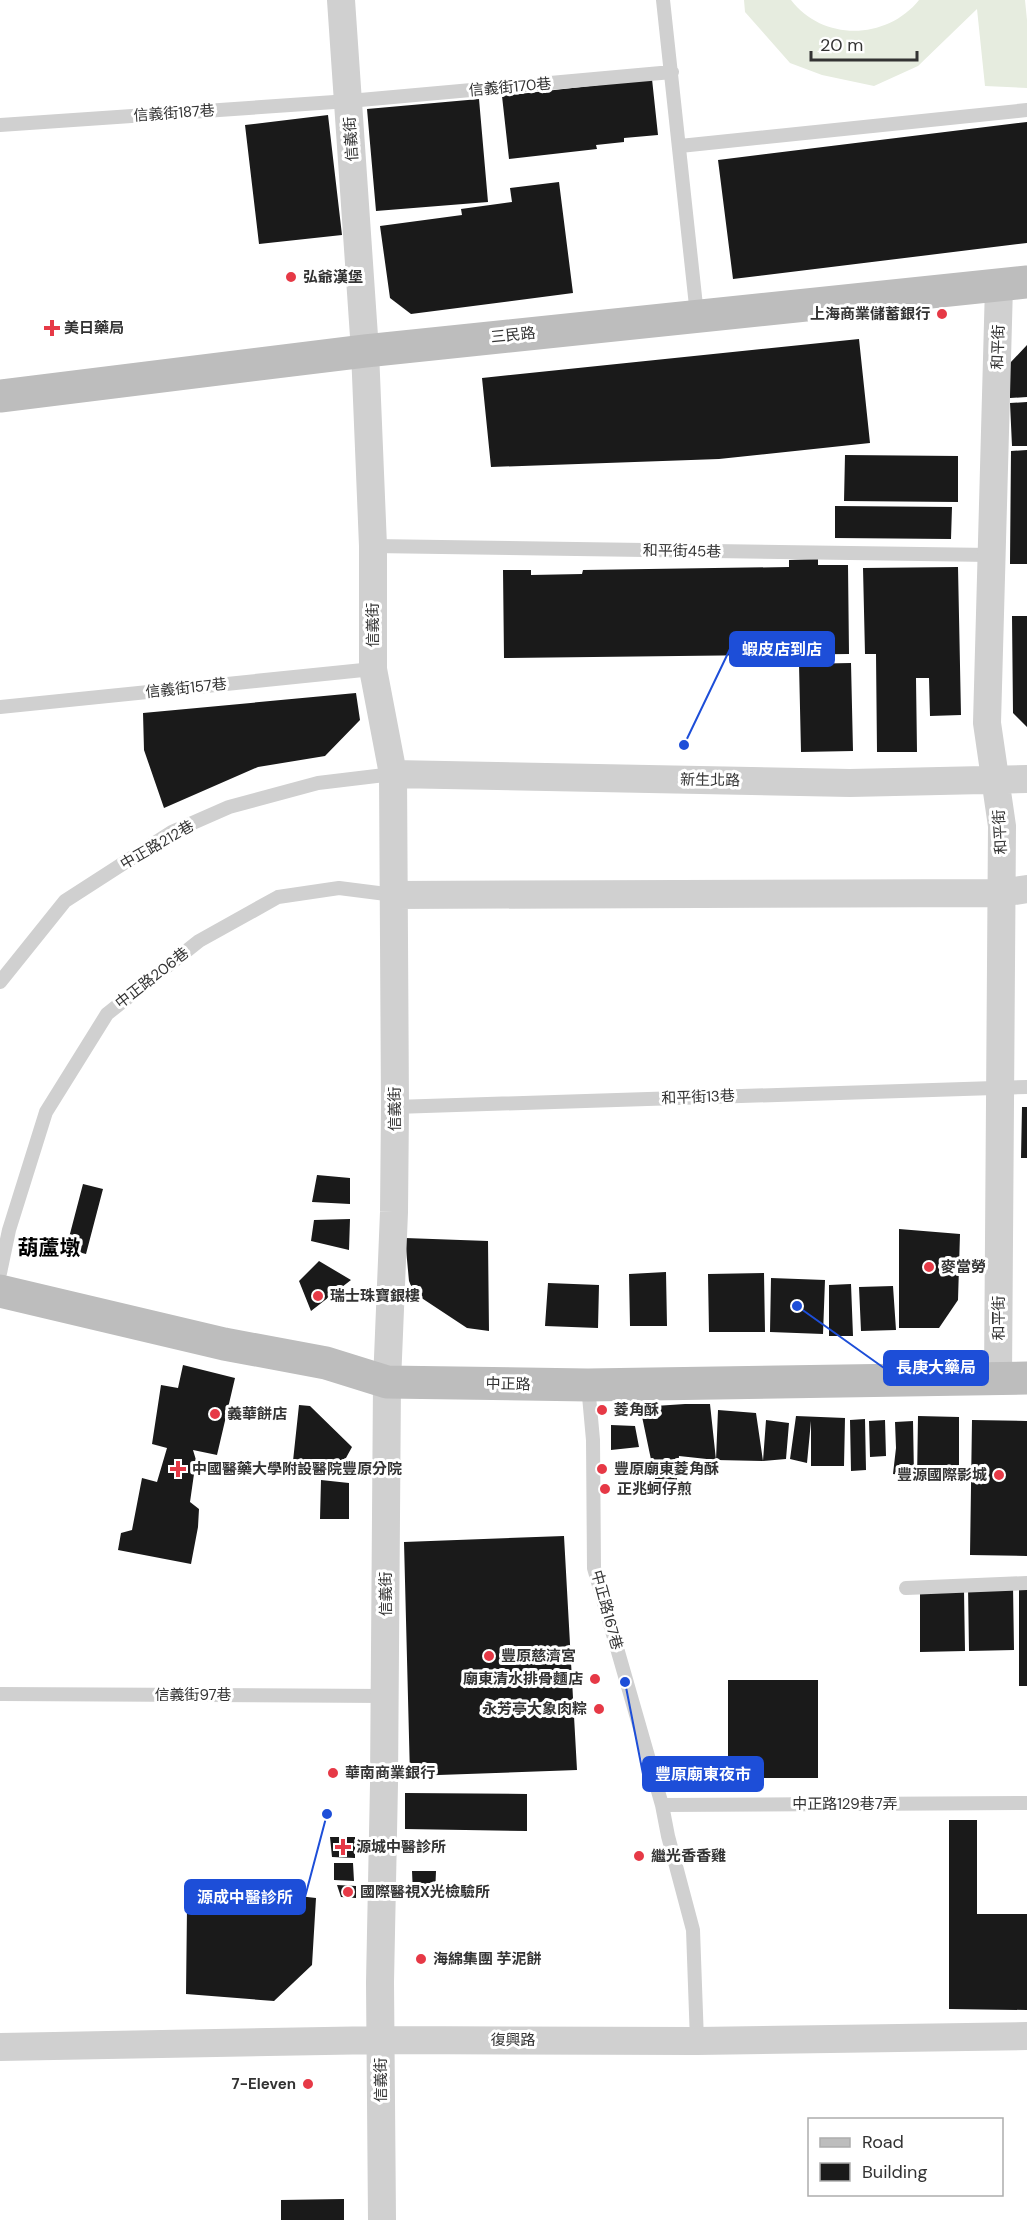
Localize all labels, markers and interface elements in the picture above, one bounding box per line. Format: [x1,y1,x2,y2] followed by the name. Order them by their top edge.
[811,24,918,62] scale bar
[820,33,863,57] text: 20 m
[468,73,552,101] street label: 信義街170巷
[133,100,215,126] street label: 信義街187巷
[339,116,363,162] street label: 信義街
[303,267,363,287] place label: 弘爺漢堡
[284,270,298,284] marker: 弘爺漢堡
[810,304,930,324] place label: 上海商業儲蓄銀行
[935,307,949,321] marker: 上海商業儲蓄銀行
[64,318,124,338] place label: 美日藥局
[45,321,59,335] marker: 美日藥局
[490,323,536,347] street label: 三民路
[987,324,1009,370] street label: 和平街
[643,540,721,562] street label: 和平街45巷
[363,602,383,648] street label: 信義街
[730,632,834,666] callout: 蝦皮店到店
[742,639,822,660] text: 蝦皮店到店
[144,674,228,702] street label: 信義街157巷
[680,769,740,791] street label: 新生北路
[989,809,1011,855] street label: 和平街
[117,816,197,874] street label: 中正路212巷
[111,943,193,1013] street label: 中正路206巷
[385,1086,405,1132] street label: 信義街
[661,1086,735,1108] street label: 和平街13巷
[18,1234,81,1262] district label: 葫蘆墩
[941,1257,986,1277] place label: 麥當勞
[922,1260,936,1274] marker: 麥當勞
[330,1286,420,1306] place label: 瑞士珠寶銀樓
[311,1289,325,1303] marker: 瑞士珠寶銀樓
[989,1295,1009,1341] street label: 和平街
[884,1351,988,1385] callout: 長庚大藥局
[896,1357,976,1378] text: 長庚大藥局
[485,1374,531,1394] street label: 中正路
[614,1400,659,1420] place label: 菱角酥
[595,1403,609,1417] marker: 菱角酥
[227,1404,287,1424] place label: 義華餅店
[208,1407,222,1421] marker: 義華餅店
[192,1459,402,1479] place label: 中國醫藥大學附設醫院豐原分院
[614,1459,719,1479] place label: 豐原廟東菱角酥
[169,1460,187,1478] marker: 中國醫藥大學附設醫院豐原分院
[595,1462,609,1476] marker: 豐原廟東菱角酥
[897,1465,987,1485] place label: 豐源國際影城
[992,1468,1006,1482] marker: 豐源國際影城
[617,1479,692,1499] place label: 正兆蚵仔煎
[598,1482,612,1496] marker: 正兆蚵仔煎
[587,1568,627,1652] street label: 中正路167巷
[376,1571,396,1617] street label: 信義街
[501,1646,576,1666] place label: 豐原慈濟宮
[482,1649,496,1663] marker: 豐原慈濟宮
[463,1669,583,1689] place label: 廟東清水排骨麵店
[588,1672,602,1686] marker: 廟東清水排骨麵店
[154,1685,232,1705] street label: 信義街97巷
[482,1699,587,1719] place label: 永芳亭大象肉粽
[592,1702,606,1716] marker: 永芳亭大象肉粽
[643,1757,763,1791] callout: 豐原廟東夜市
[345,1763,435,1783] place label: 華南商業銀行
[655,1764,751,1785] text: 豐原廟東夜市
[326,1766,340,1780] marker: 華南商業銀行
[792,1794,898,1814] street label: 中正路129巷7弄
[356,1837,446,1857] place label: 源城中醫診所
[334,1838,352,1856] marker: 源城中醫診所
[651,1846,726,1866] place label: 繼光香香雞
[632,1849,646,1863] marker: 繼光香香雞
[185,1880,305,1914] callout: 源成中醫診所
[360,1882,490,1902] place label: 國際醫視X光檢驗所
[341,1885,355,1899] marker: 國際醫視X光檢驗所
[197,1887,293,1908] text: 源成中醫診所
[433,1949,542,1969] place label: 海綿集團 芋泥餅
[414,1952,428,1966] marker: 海綿集團 芋泥餅
[490,2030,536,2050] street label: 復興路
[371,2057,391,2103] street label: 信義街
[232,2074,296,2094] place label: 7-Eleven
[301,2077,315,2091] marker: 7-Eleven
[808,2118,1003,2196] legend
[862,2130,904,2154] text: Road
[862,2160,927,2184] text: Building

